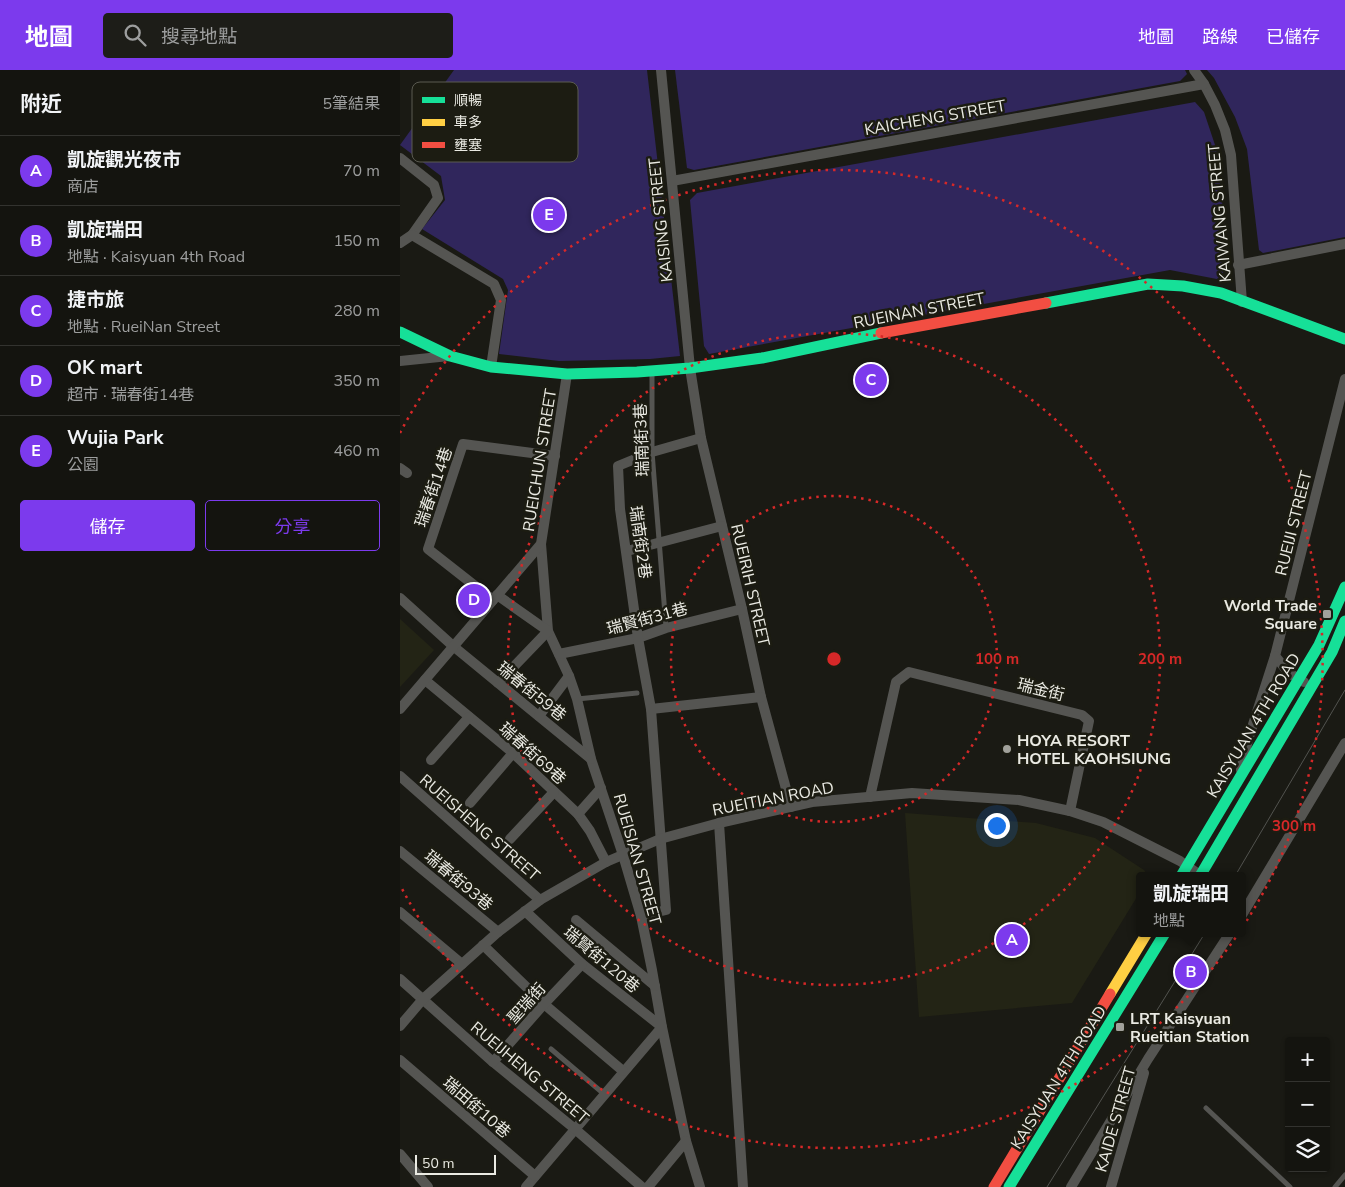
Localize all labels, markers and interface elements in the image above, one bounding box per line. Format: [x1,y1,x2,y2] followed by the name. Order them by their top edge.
[103,13,453,58] search box
[25,21,73,53] text: 地圖
[121,21,149,49] icon: search
[161,24,237,50] text: 搜尋地點
[1138,25,1174,49] text: 地圖
[1202,25,1238,49] text: 路線
[1266,25,1320,49] text: 已儲存
[412,82,578,162] legend
[20,90,62,118] text: 附近
[454,91,482,110] text: 順暢
[322,93,380,115] text: 5筆結果
[863,95,1008,141] street label: KAICHENG STREET
[454,113,482,132] text: 車多
[454,136,482,155] text: 壅塞
[1203,142,1237,283] street label: KAIWANG STREET
[67,147,181,173] text: 凱旋觀光夜市
[643,156,678,283] street label: KAISING STREET
[30,160,42,182] text: A
[343,160,380,182] text: 70 m
[67,176,99,198] text: 商店
[533,196,565,234] pin: E
[67,217,143,243] text: 凱旋瑞田
[30,230,42,252] text: B
[333,230,380,252] text: 150 m
[67,246,245,268] text: 地點 · Kaisyuan 4th Road
[67,287,124,313] text: 捷市旅
[852,287,987,334] street label: RUEINAN STREET
[31,300,41,322] text: C
[333,300,380,322] text: 280 m
[67,316,220,338] text: 地點 · RueiNan Street
[67,355,142,381] text: OK mart
[855,361,887,399] pin: C
[30,370,42,392] text: D
[333,370,380,392] text: 350 m
[67,384,194,406] text: 超市 · 瑞春街14巷
[518,387,562,533] street label: RUEICHUN STREET
[630,403,654,477] street label: 瑞南街3巷
[67,425,163,451] text: Wujia Park
[31,440,41,462] text: E
[333,440,380,462] text: 460 m
[410,444,458,530] street label: 瑞春街14巷
[67,454,99,476] text: 公園
[1270,468,1318,578] street label: RUEIJI STREET
[20,500,195,551] button: 儲存
[205,500,380,551] button: 分享
[624,504,656,580] street label: 瑞南街2巷
[725,522,775,649] street label: RUEIRIH STREET
[458,581,490,619] pin: D
[1224,595,1317,635] place label: World Trade Square
[604,598,690,640] street label: 瑞賢街31巷
[1321,608,1333,620] marker: World Trade Square
[975,649,1019,669] text: 100 m
[1138,649,1182,669] text: 200 m
[1202,649,1306,802] street label: KAISYUAN 4TH ROAD
[825,650,843,668] centre of rings
[492,657,571,727] street label: 瑞春街59巷
[1015,673,1067,706] street label: 瑞金街
[494,718,571,790] street label: 瑞春街69巷
[1017,730,1171,770] place label: HOYA RESORT HOTEL KAOHSIUNG
[1001,743,1013,755] marker: HOYA RESORT HOTEL KAOHSIUNG
[414,769,544,886] street label: RUEISHENG STREET
[711,776,836,822] street label: RUEITIAN ROAD
[608,791,666,928] street label: RUEISIAN STREET
[984,813,1010,839] your location
[1272,816,1316,836] text: 300 m
[419,846,497,916] street label: 瑞春街93巷
[1136,872,1246,937] popup
[1153,881,1229,907] text: 凱旋瑞田
[1153,910,1185,932] text: 地點
[996,921,1028,959] pin: A
[559,922,644,998] street label: 瑞賢街120巷
[1175,953,1207,991] pin: B
[503,978,551,1029] street label: 聖瑞街
[1006,1002,1112,1153] street label: KAISYUAN 4TH ROAD
[1130,1008,1249,1048] place label: LRT Kaisyuan Rueitian Station
[466,1017,593,1129] street label: RUEIJHENG STREET
[1114,1021,1126,1033] marker: LRT Kaisyuan Rueitian Station
[1285,1037,1330,1172] map controls
[1285,1037,1330,1082] button: +
[1090,1064,1142,1175] street label: KAIDE STREET
[438,1072,515,1143] street label: 瑞田街10巷
[1285,1082,1330,1127] button: −
[1285,1127,1330,1172] button: layers
[415,1152,496,1175] scale bar
[422,1154,454,1173] text: 50 m

